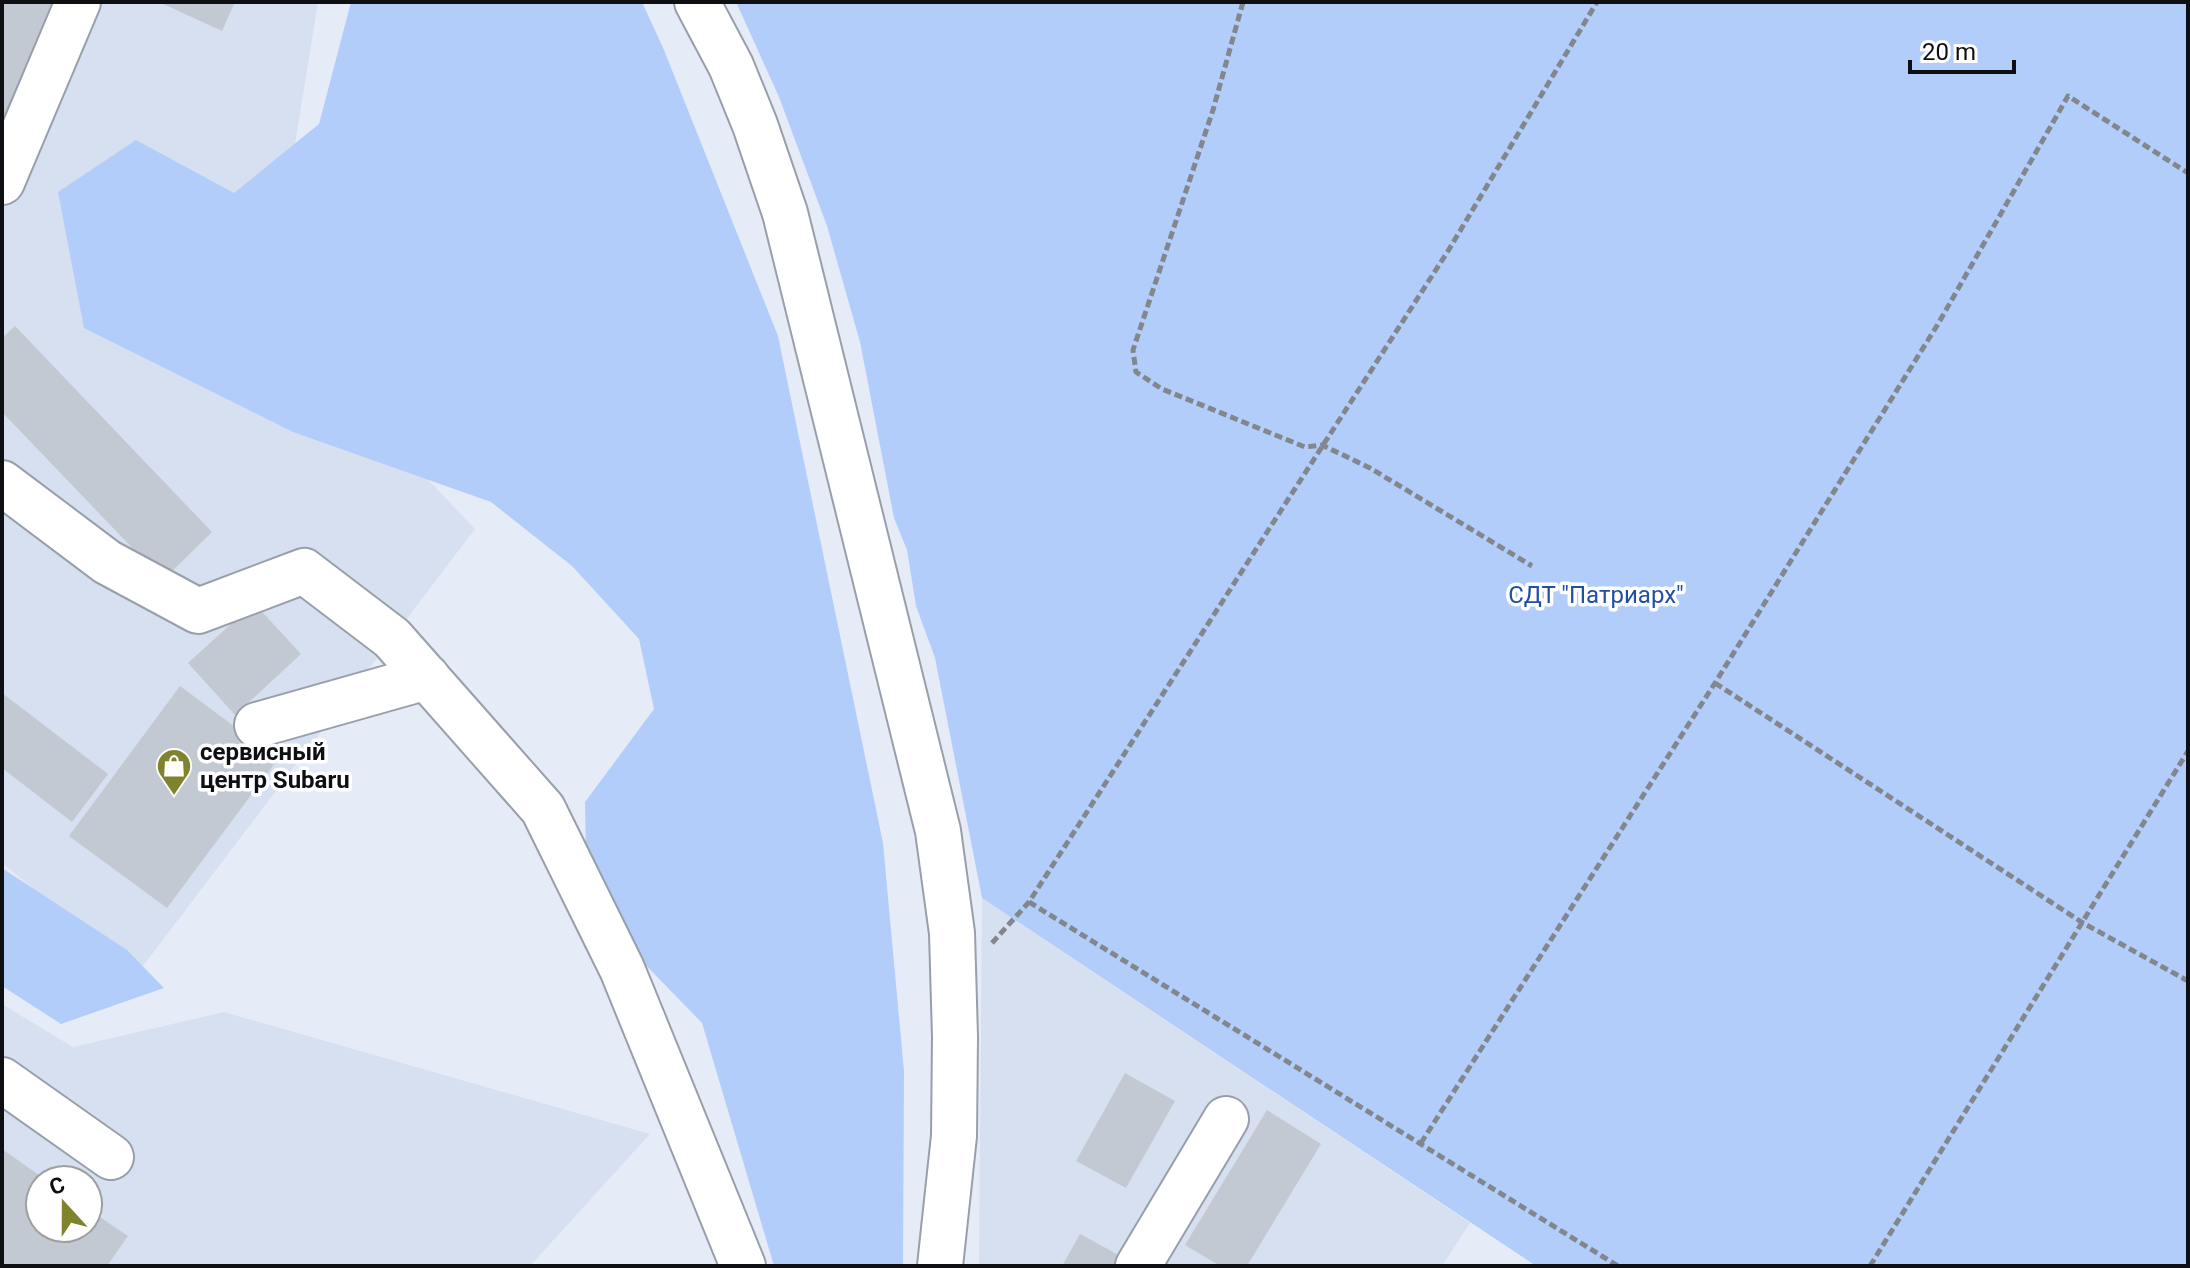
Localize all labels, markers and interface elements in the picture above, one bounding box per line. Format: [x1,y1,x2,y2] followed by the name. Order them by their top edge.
[1910,24,2014,74] scale bar
[1922,38,1976,66] text: 20 m
[1508,581,1684,609] park label: СДТ "Патриарх"
[200,738,350,794] place label: сервисный центр Subaru
[155,747,193,797] shop icon: сервисный центр Subaru
[24,1164,104,1244] north arrow
[46,1172,68,1200] text: С

